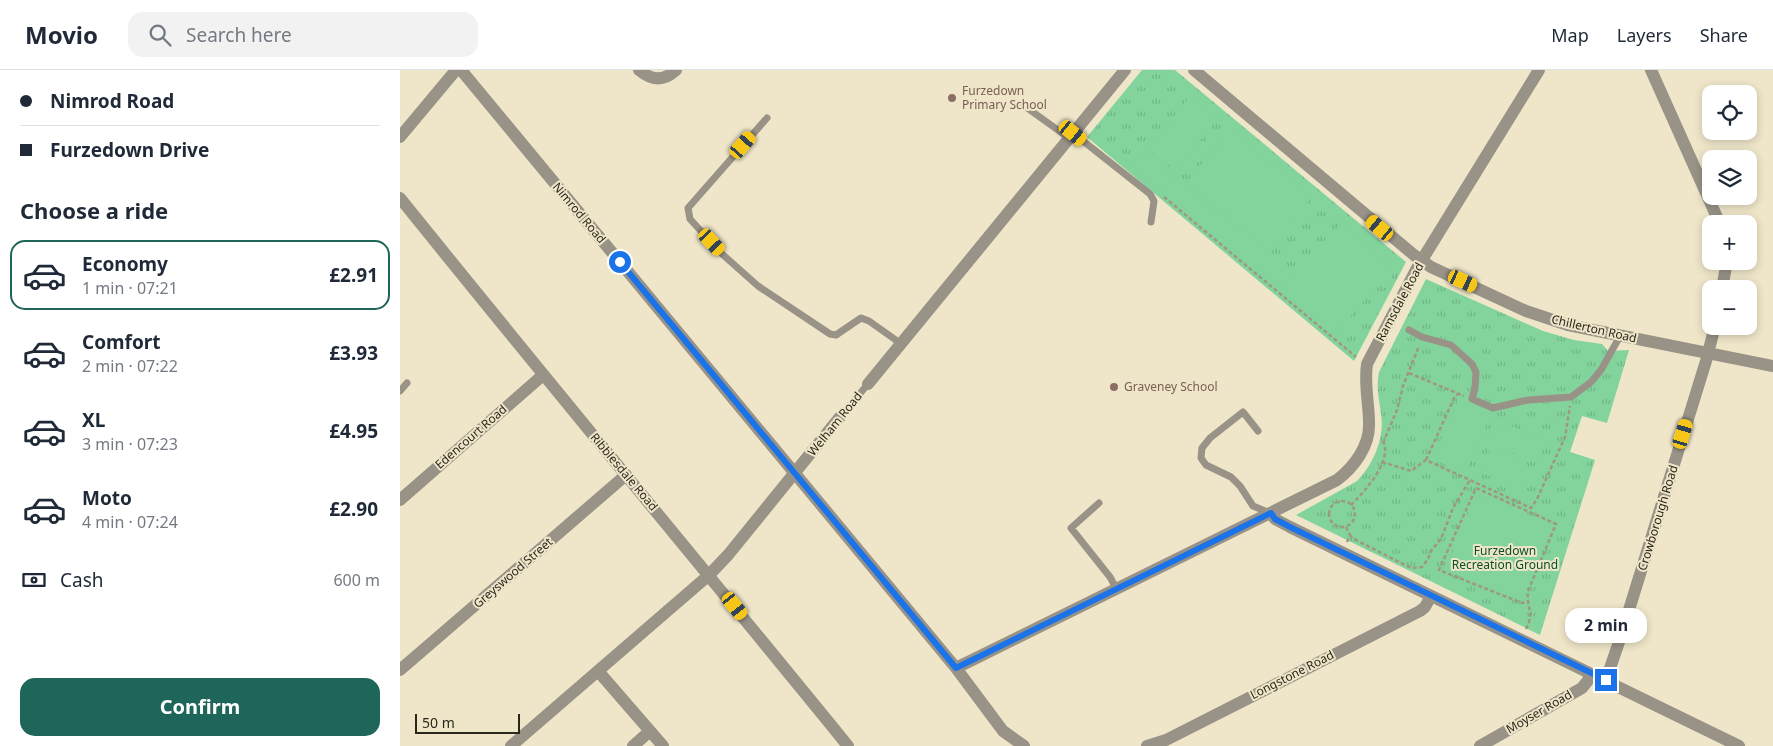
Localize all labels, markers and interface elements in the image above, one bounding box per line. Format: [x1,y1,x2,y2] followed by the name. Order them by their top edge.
[128,12,478,57] search box
[25,18,98,51] text: Movio
[146,21,174,49] icon: search
[186,22,292,48] text: Search here
[1551,23,1589,47] text: Map
[1617,23,1672,47] text: Layers
[1700,23,1748,47] text: Share
[962,82,1047,113] place label: Furzedown Primary School
[1702,85,1757,335] map controls
[1702,85,1757,140] button: locate
[50,88,174,114] text: Nimrod Road
[946,92,958,104] marker: Furzedown Primary School
[1056,118,1089,148] car
[727,129,758,161] car
[50,137,209,163] text: Furzedown Drive
[1702,150,1757,205] button: layers
[549,179,610,247] street label: Nimrod Road
[20,195,168,225] text: Choose a ride
[1363,213,1396,243] car
[1702,215,1757,270] button: +
[696,226,727,258] car
[82,251,168,277] text: Economy
[609,251,631,273] route start
[22,253,67,298] icon: car
[1372,259,1428,344] street label: Ramsdale Road
[329,262,378,288] text: £2.91
[1446,268,1479,294] car
[82,277,178,299] text: 1 min · 07:21
[1702,280,1757,335] button: −
[1550,310,1638,347] street label: Chillerton Road
[82,329,161,355] text: Comfort
[22,331,67,376] icon: car
[329,340,378,366] text: £3.93
[82,355,178,377] text: 2 min · 07:22
[1124,378,1218,395] place label: Graveney School
[1108,381,1120,393] marker: Graveney School
[803,388,866,459] street label: Welham Road
[431,401,510,473] street label: Edencourt Road
[82,407,105,433] text: XL
[22,409,67,454] icon: car
[1671,417,1694,451] car
[329,418,378,444] text: £4.95
[587,429,662,514] street label: Ribblesdale Road
[82,433,178,455] text: 3 min · 07:23
[1633,463,1682,573] street label: Crowborough Road
[82,485,132,511] text: Moto
[22,487,67,532] icon: car
[329,496,378,522] text: £2.90
[82,511,178,533] text: 4 min · 07:24
[469,533,556,612] street label: Greyswood Street
[1452,542,1558,573] park label: Furzedown Recreation Ground
[20,566,48,594] icon: cash
[60,567,104,593] text: Cash
[333,569,380,591] text: 600 m
[719,590,750,622] car
[1565,608,1647,642] callout: 2 min
[1584,614,1628,636] text: 2 min
[1247,646,1337,703] street label: Longstone Road
[1595,669,1617,691] route end
[20,678,380,736] button: Confirm
[1503,686,1575,737] street label: Moyser Road
[415,711,520,734] scale bar
[422,713,455,732] text: 50 m

